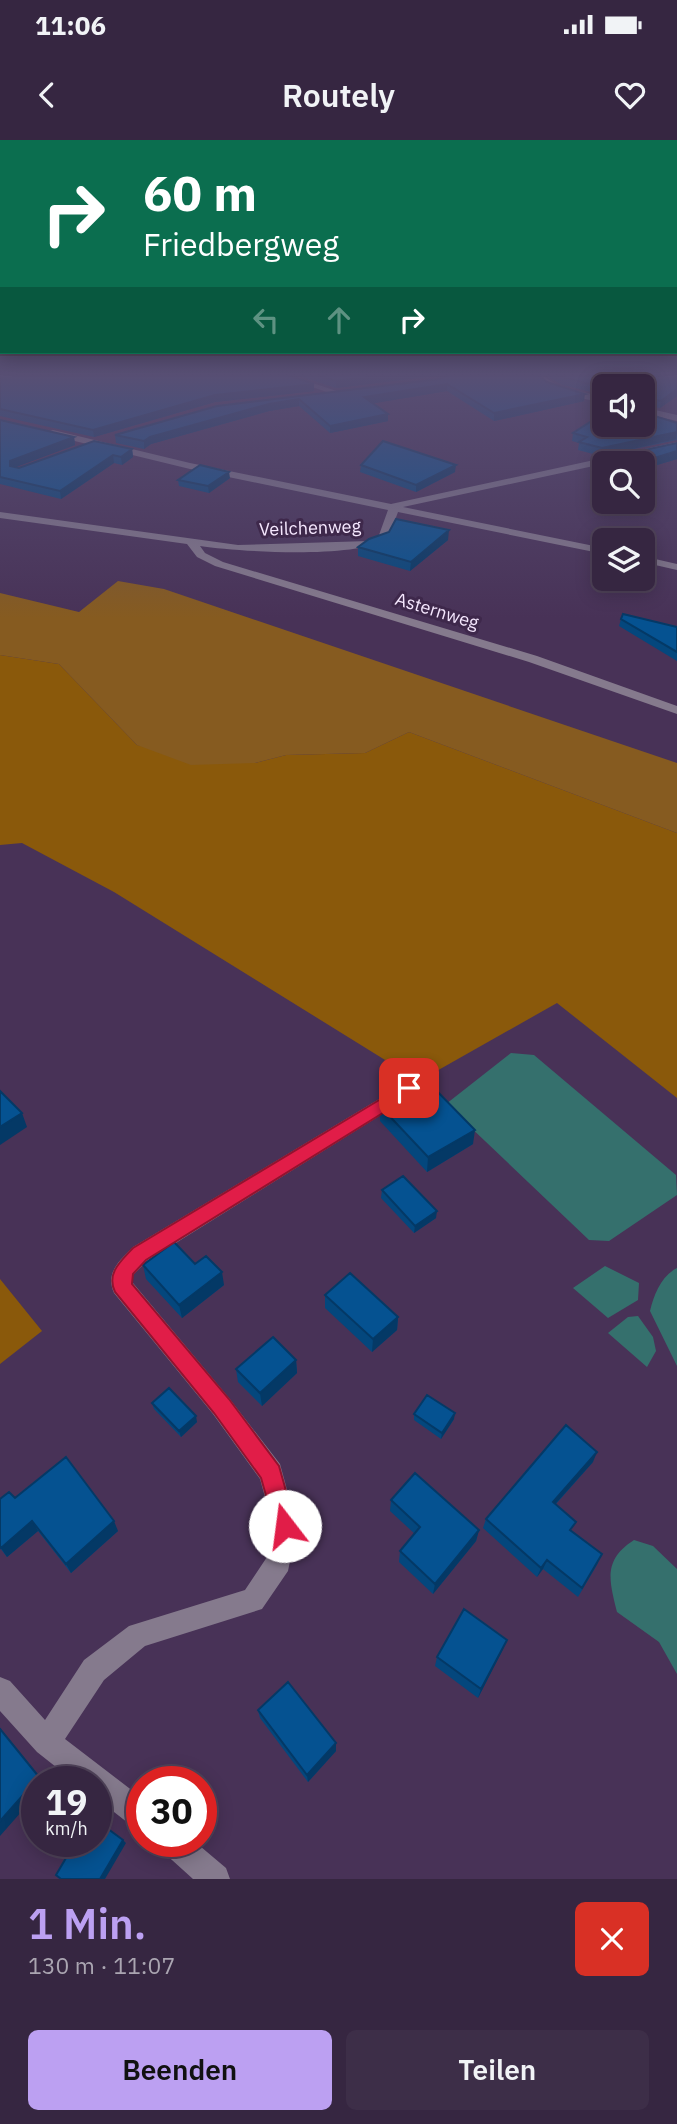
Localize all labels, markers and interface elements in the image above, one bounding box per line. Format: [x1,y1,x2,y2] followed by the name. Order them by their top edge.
[35,8,106,42] text: 11:06
[282,74,395,116] text: Routely
[28,76,66,114] icon: back
[611,76,649,114] icon: heart
[143,161,257,224] text: 60 m
[28,168,119,259] icon: right
[143,223,339,265] text: Friedbergweg
[247,301,285,339] icon: left
[320,301,358,339] icon: ahead
[393,301,431,339] icon: right
[592,374,655,591] map controls
[592,374,655,437] button: sound
[592,451,655,514] button: search
[259,514,362,541] street label: Veilchenweg
[592,528,655,591] button: layers
[393,587,482,634] street label: Asternweg
[379,1058,439,1118] pin
[390,1069,428,1107] icon: arrive
[248,1489,322,1563] position arrow
[126,1766,217,1857] speed limit sign: 30
[45,1779,88,1825] text: 19
[45,1817,88,1840] text: km/h
[28,1896,146,1951] text: 1 Min.
[575,1902,649,1976] button: close
[28,1950,175,1980] text: 130 m · 11:07
[28,2030,332,2110] button: Beenden
[346,2030,649,2110] button: Teilen

